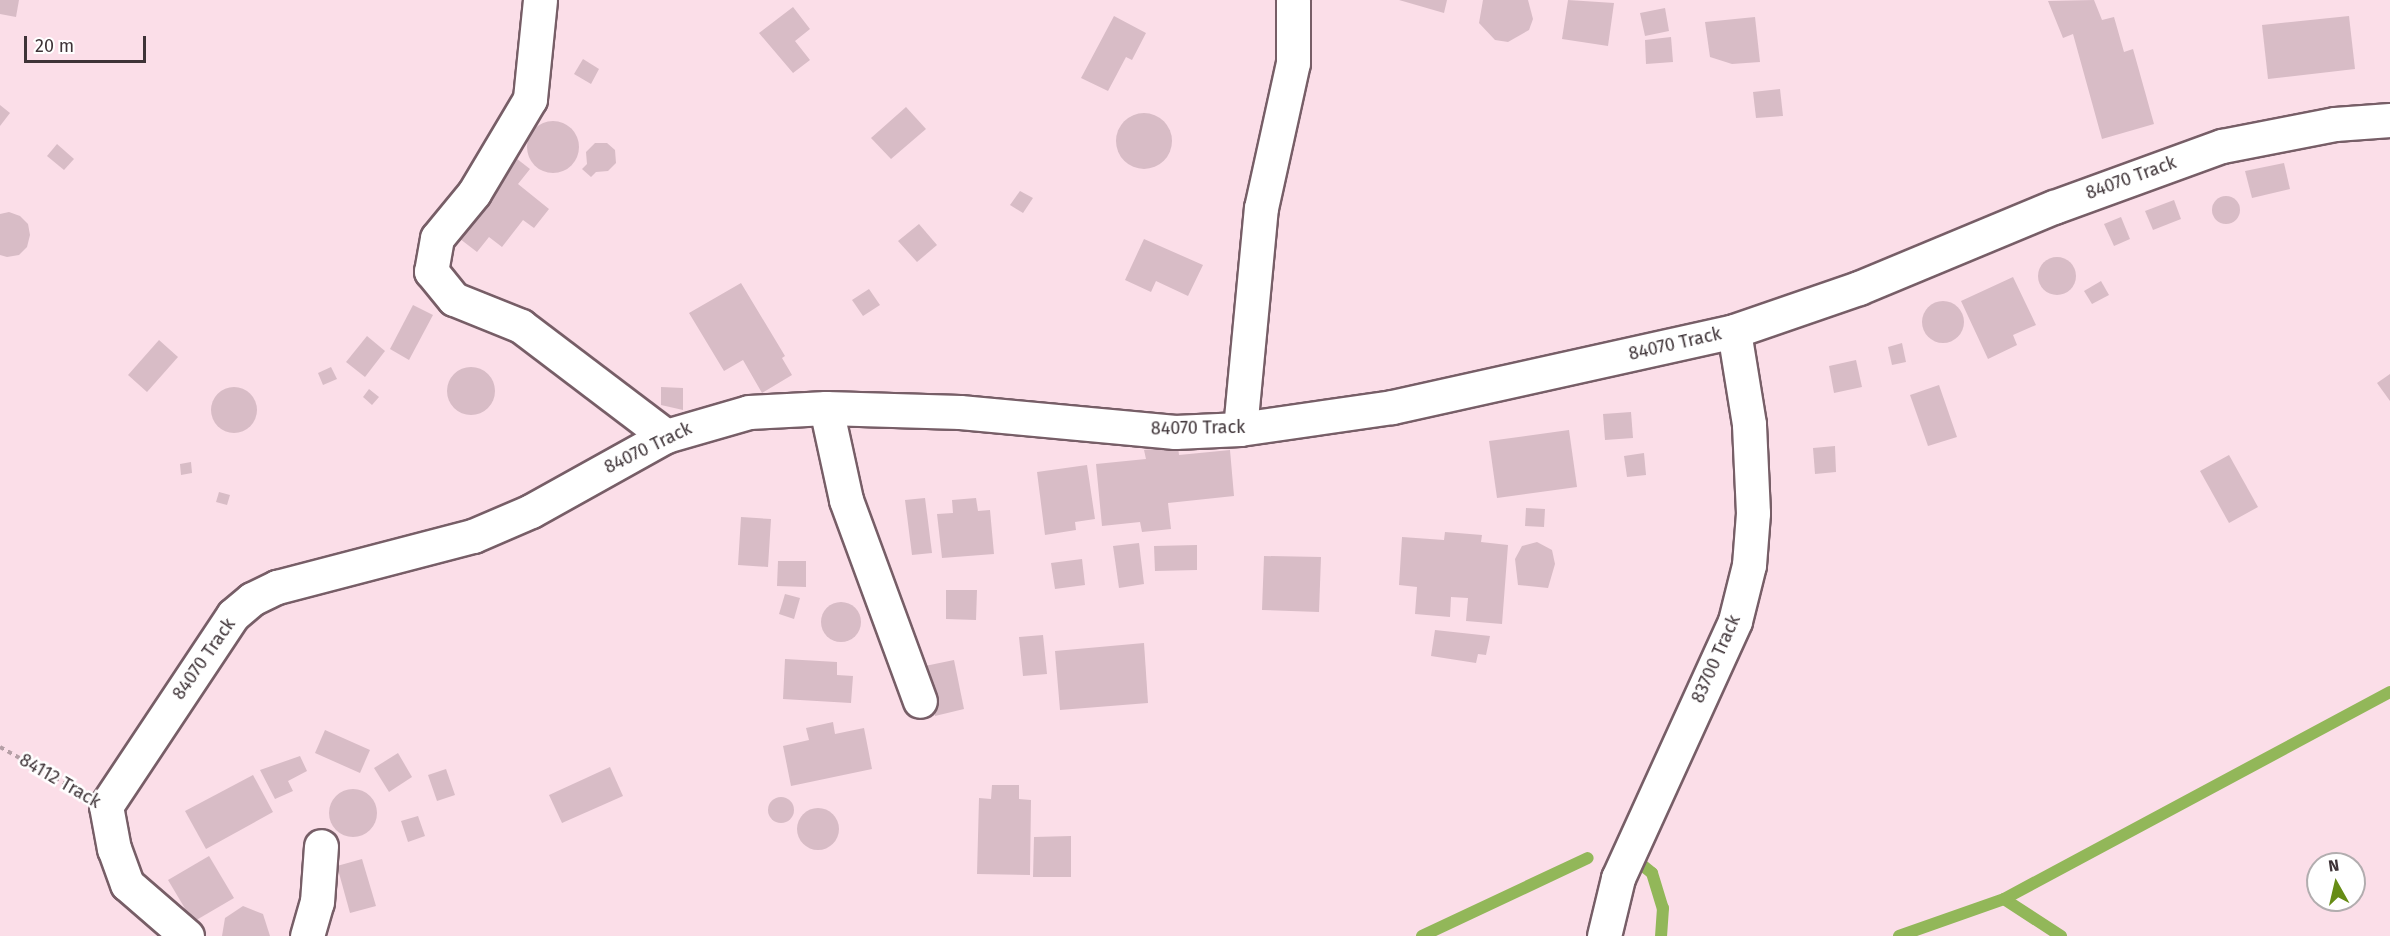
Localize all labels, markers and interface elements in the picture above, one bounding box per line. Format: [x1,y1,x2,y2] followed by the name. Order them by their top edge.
[27,24,148,62] scale bar
[35,35,74,57] text: 20 m
[2083,152,2179,204] street label: 84070 Track
[1627,323,1723,365] street label: 84070 Track
[1151,416,1245,440] street label: 84070 Track
[601,418,695,478] street label: 84070 Track
[1687,612,1745,706] street label: 83700 Track
[168,614,240,704] street label: 84070 Track
[16,749,104,813] street label: 84112 Track
[2306,852,2366,912] north arrow
[2327,856,2340,876] text: N

